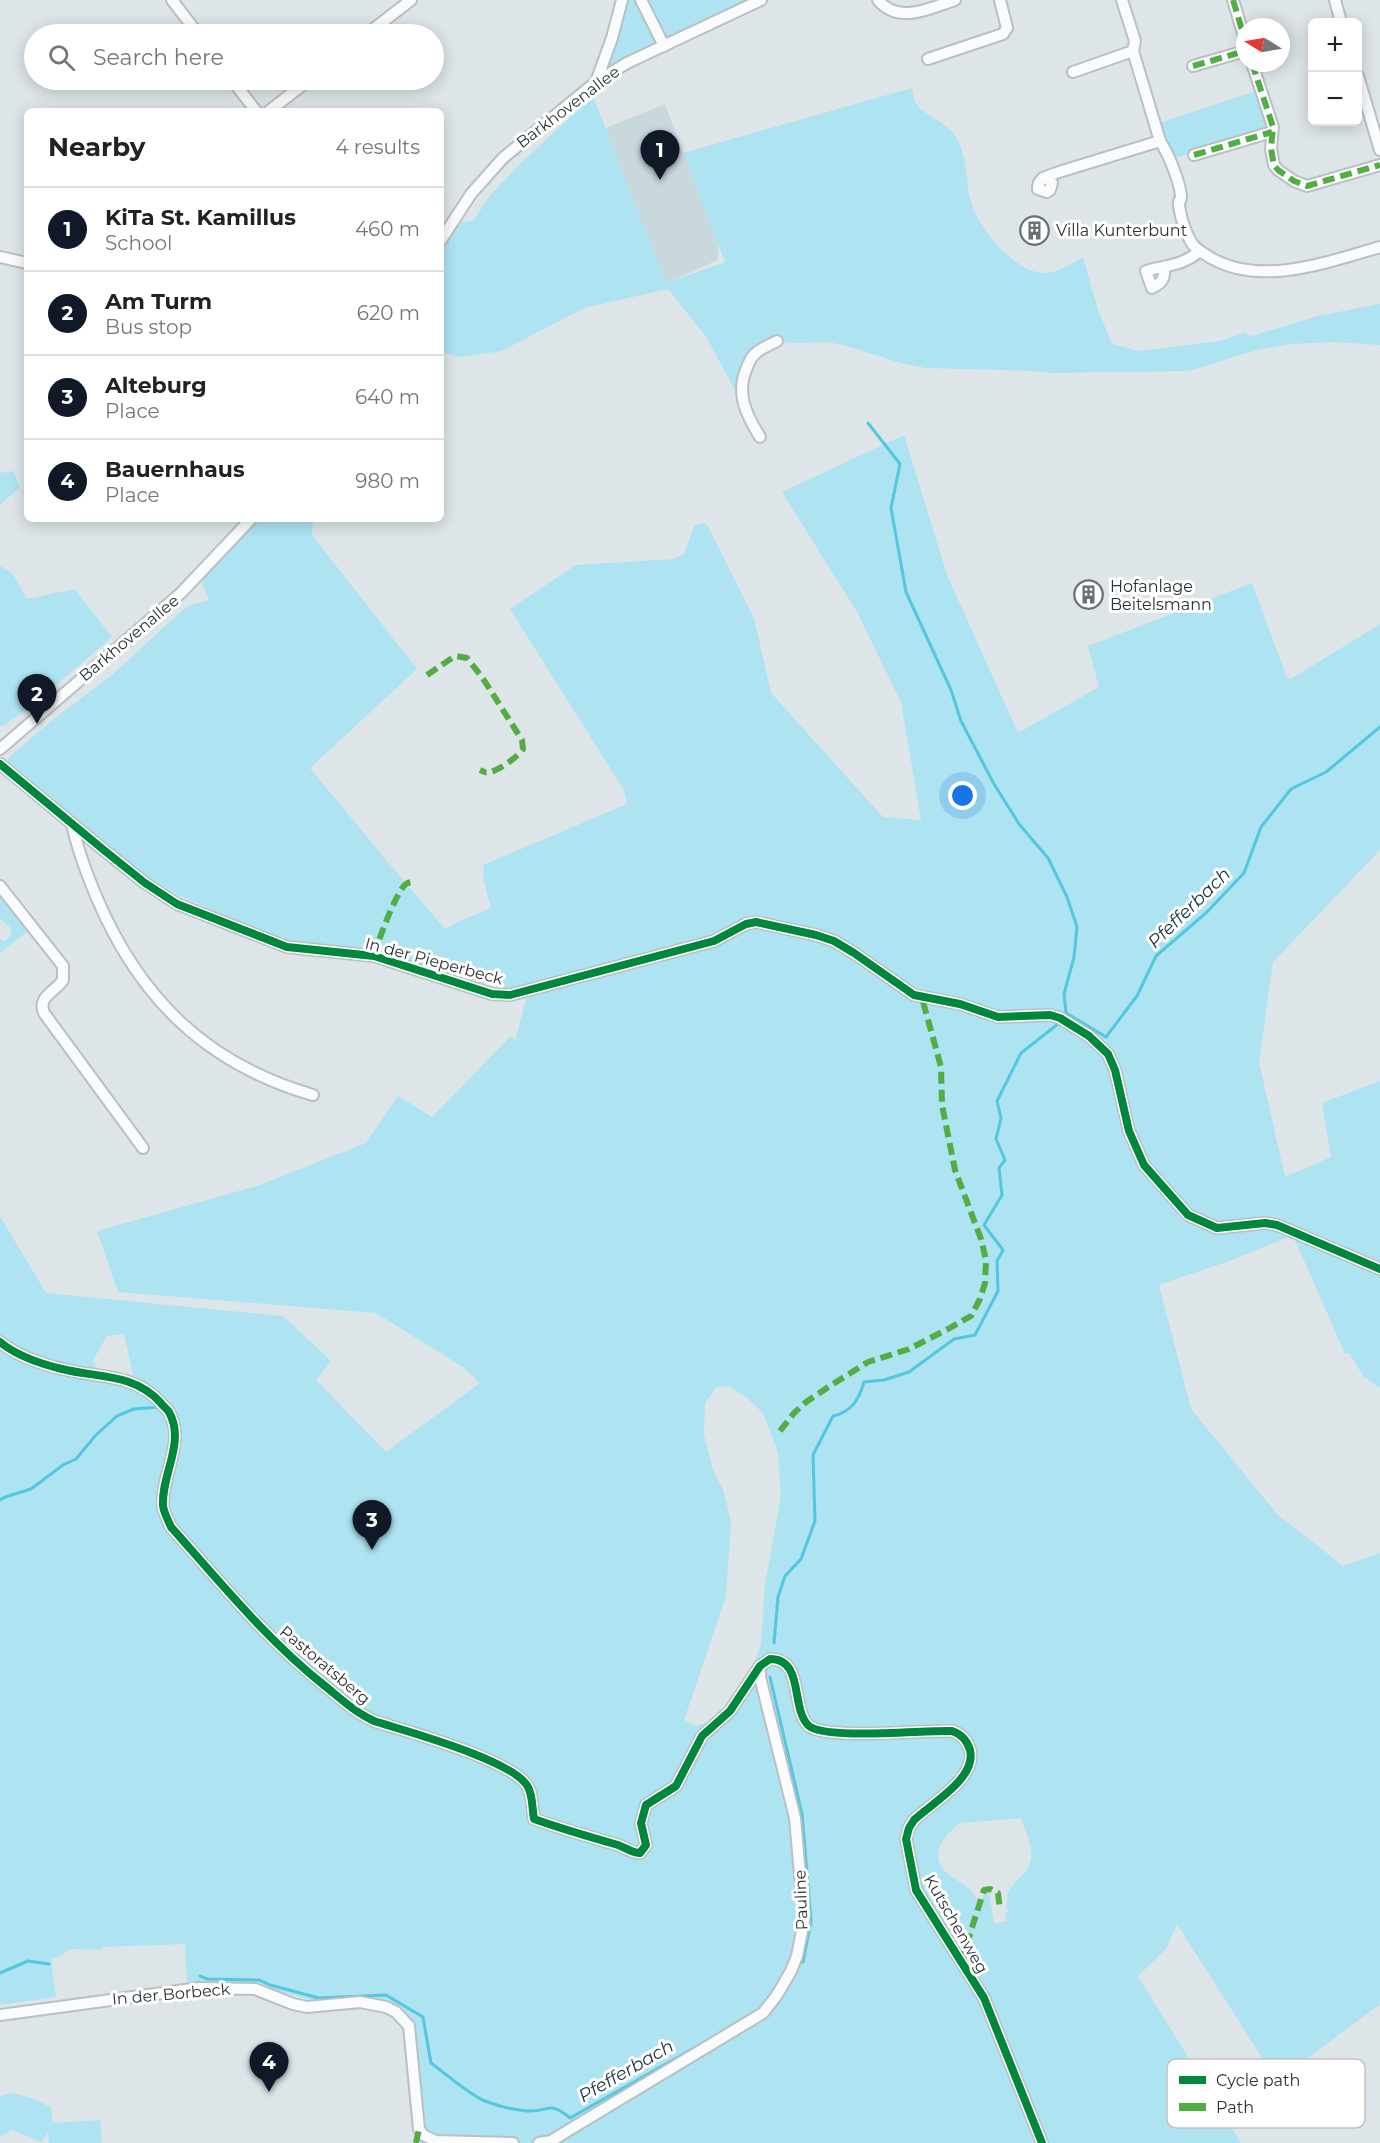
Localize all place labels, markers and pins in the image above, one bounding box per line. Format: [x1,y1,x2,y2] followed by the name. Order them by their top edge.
[640,130,680,180] pin: 1
[1019,214,1051,246] building icon: Villa Kunterbunt
[1056,221,1188,240] place label: Villa Kunterbunt
[1110,577,1212,614] place label: Hofanlage Beitelsmann
[1073,579,1105,611] building icon: Hofanlage Beitelsmann
[18,674,57,724] pin: 2
[352,1500,392,1550] pin: 3
[250,2042,288,2092] pin: 4

